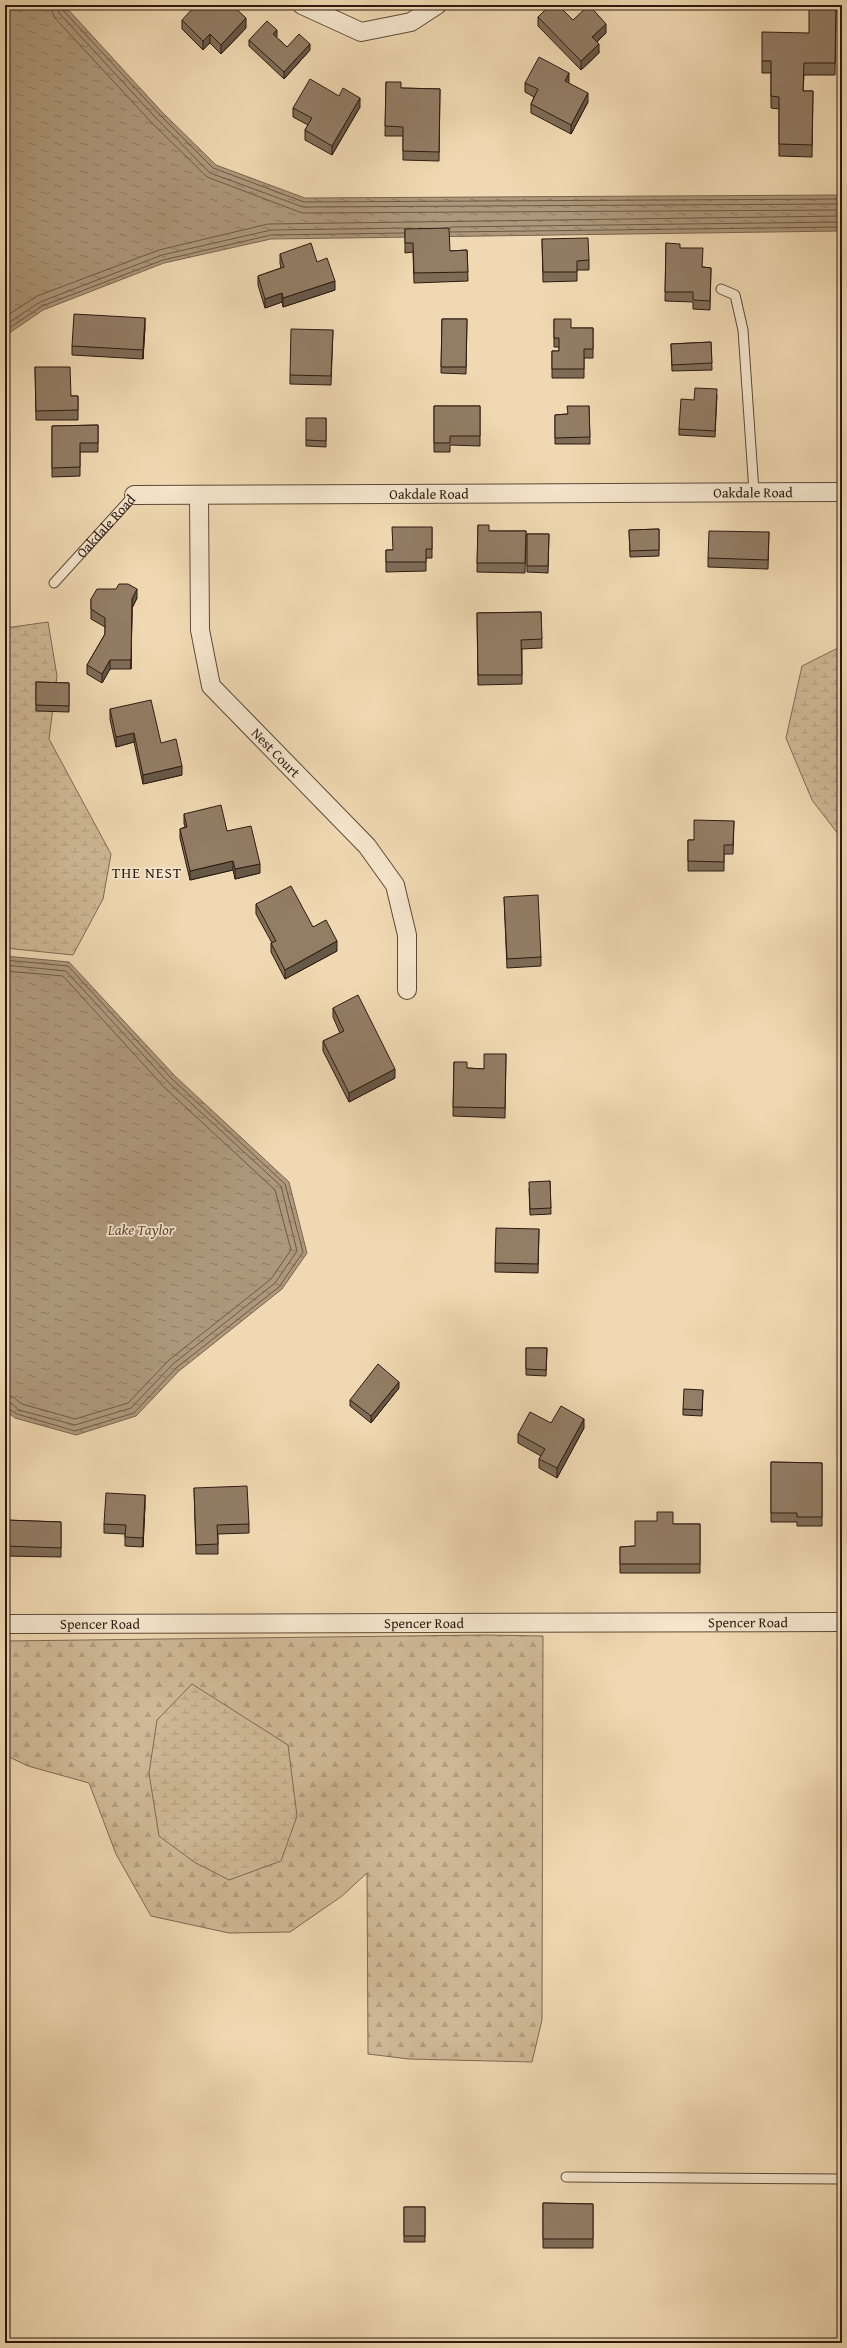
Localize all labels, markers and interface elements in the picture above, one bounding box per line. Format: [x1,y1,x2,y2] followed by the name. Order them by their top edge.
[713,482,793,503] street label: Oakdale Road
[389,484,469,504] street label: Oakdale Road
[72,490,140,562] street label: Oakdale Road
[247,723,305,782] street label: Nest Court
[112,862,182,883] district label: THE NEST
[107,1219,175,1240] water label: Lake Taylor
[708,1612,788,1632] street label: Spencer Road
[384,1613,464,1633] street label: Spencer Road
[60,1614,140,1634] street label: Spencer Road

